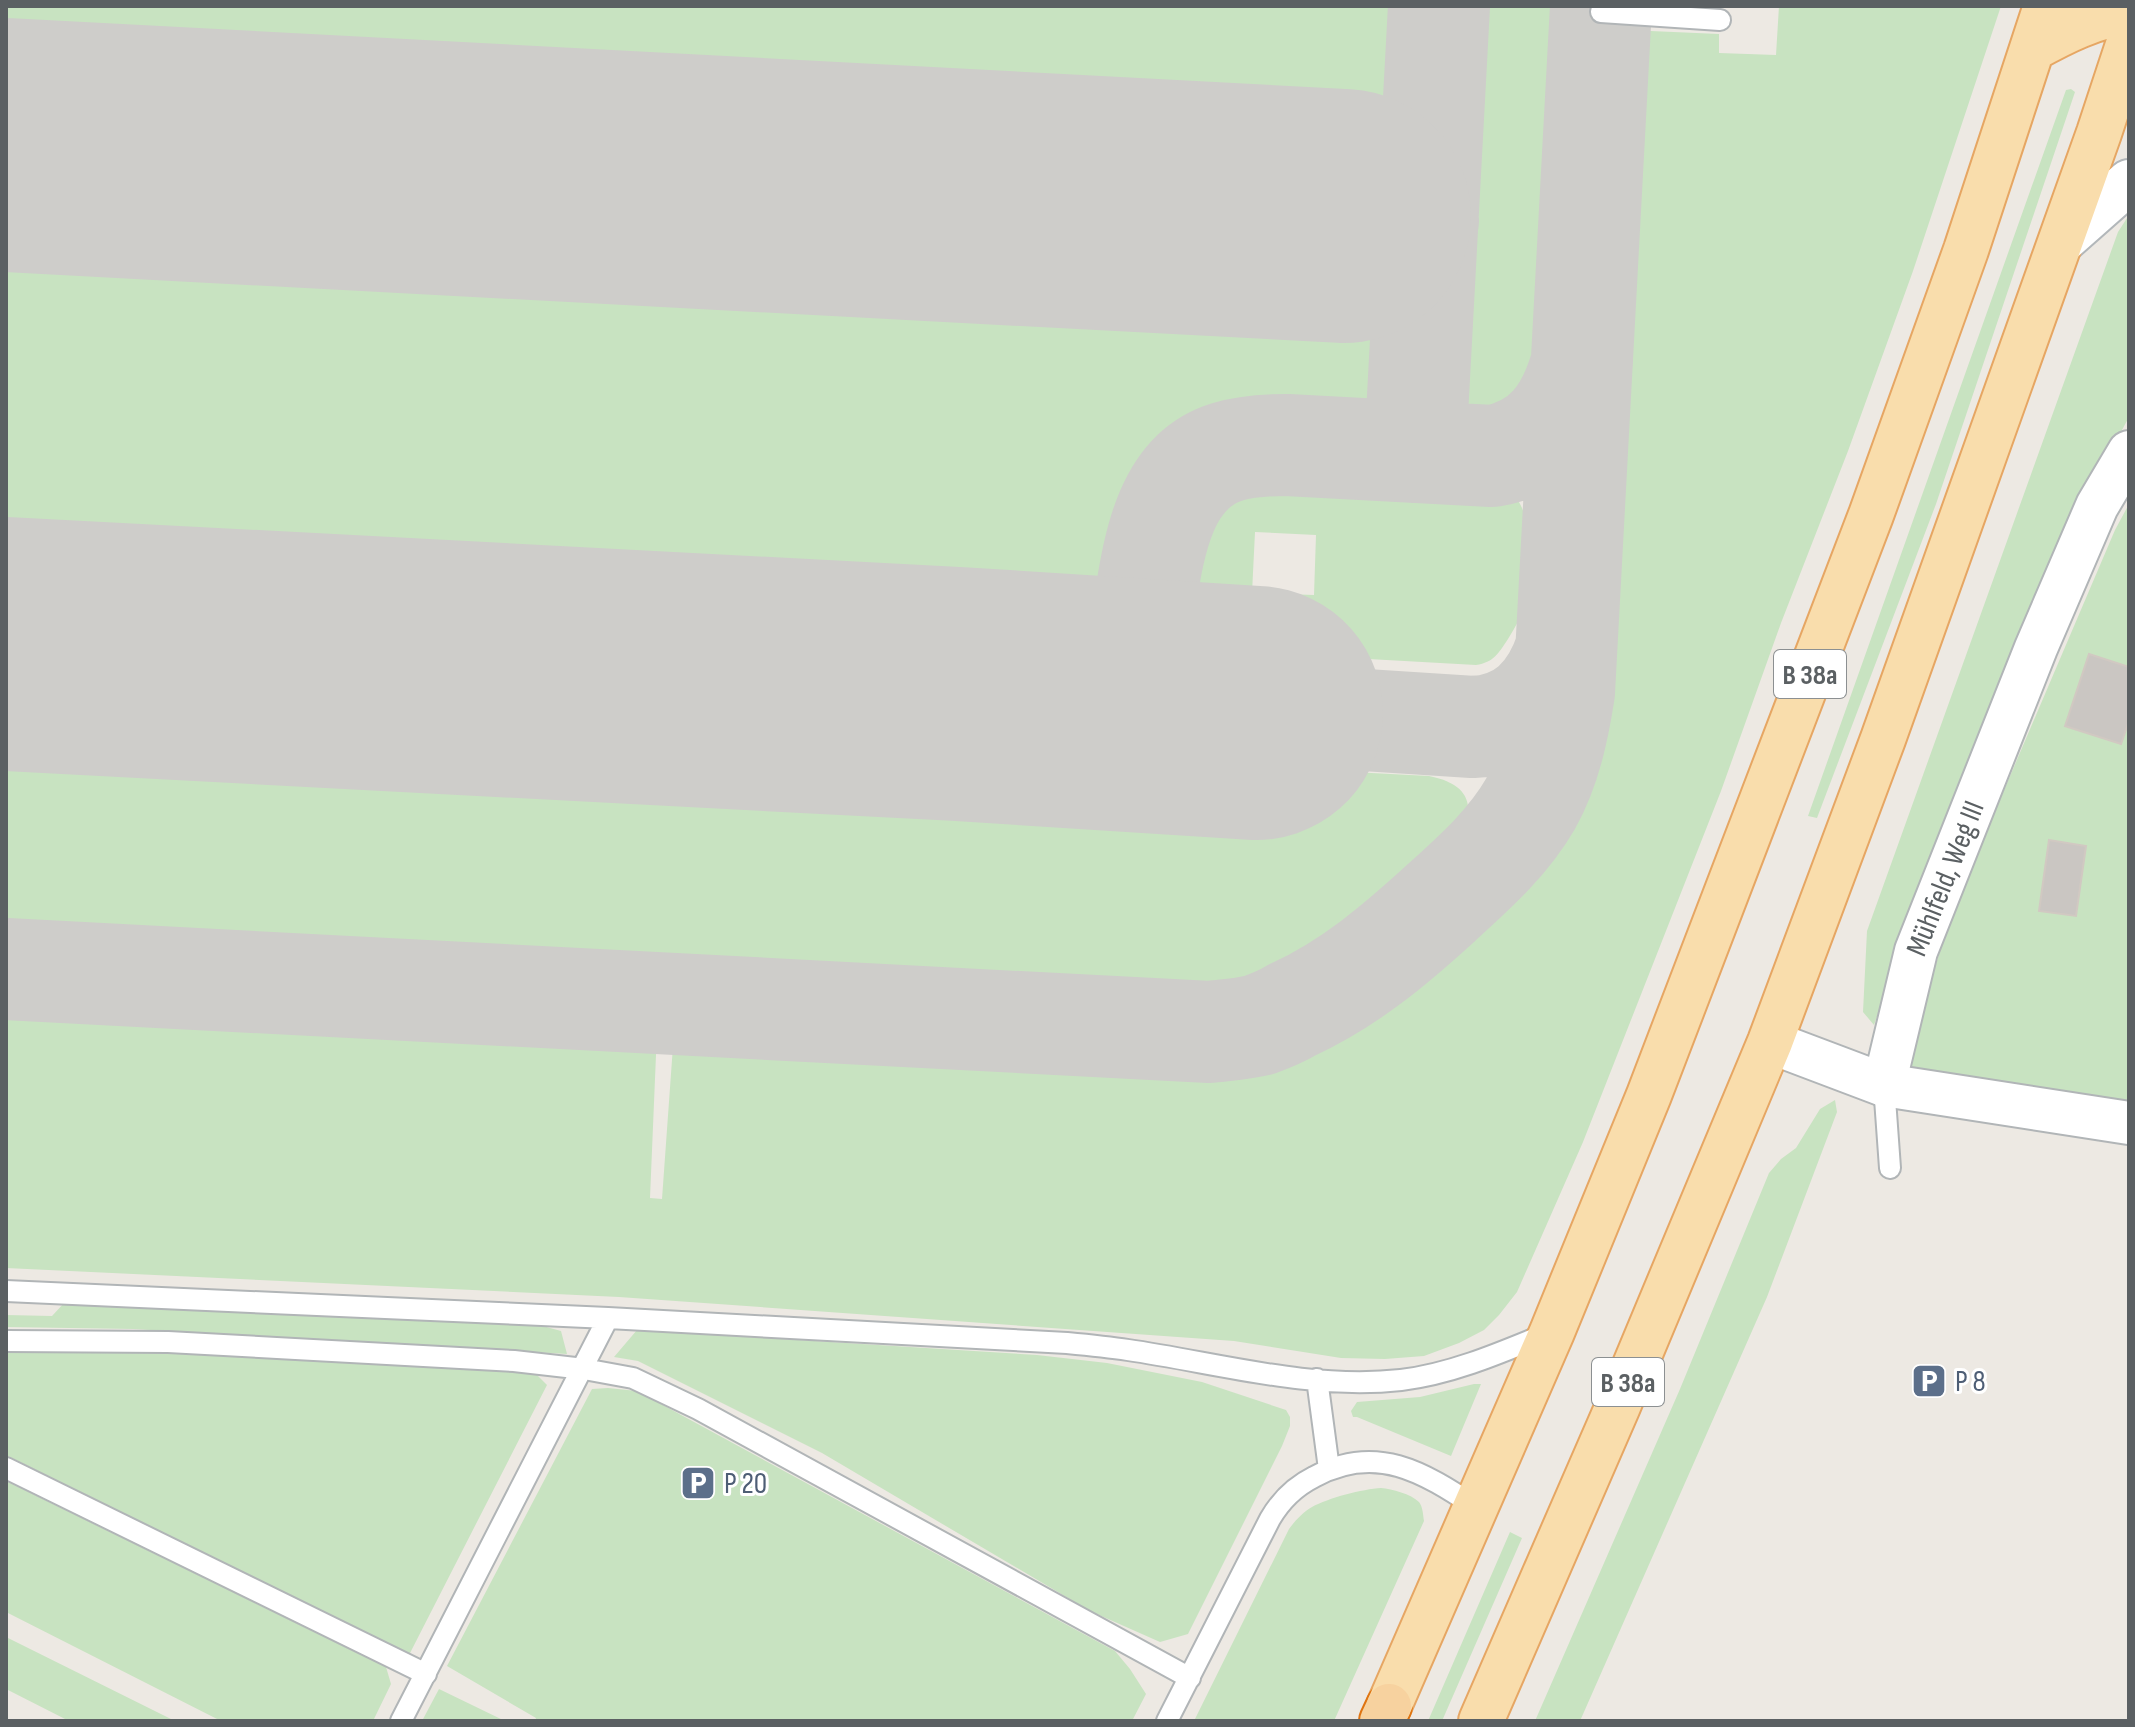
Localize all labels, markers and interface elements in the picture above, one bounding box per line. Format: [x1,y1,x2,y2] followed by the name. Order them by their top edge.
[1774,650,1846,698] road number: B 38a
[1899,796,1993,961] street label: Mühlfeld, Weg III
[1592,1358,1664,1406] road number: B 38a
[1910,1362,1948,1400] parking icon: P 8
[1955,1364,1986,1400] place label: P 8
[679,1464,717,1502] parking icon: P 20
[724,1466,767,1502] place label: P 20

